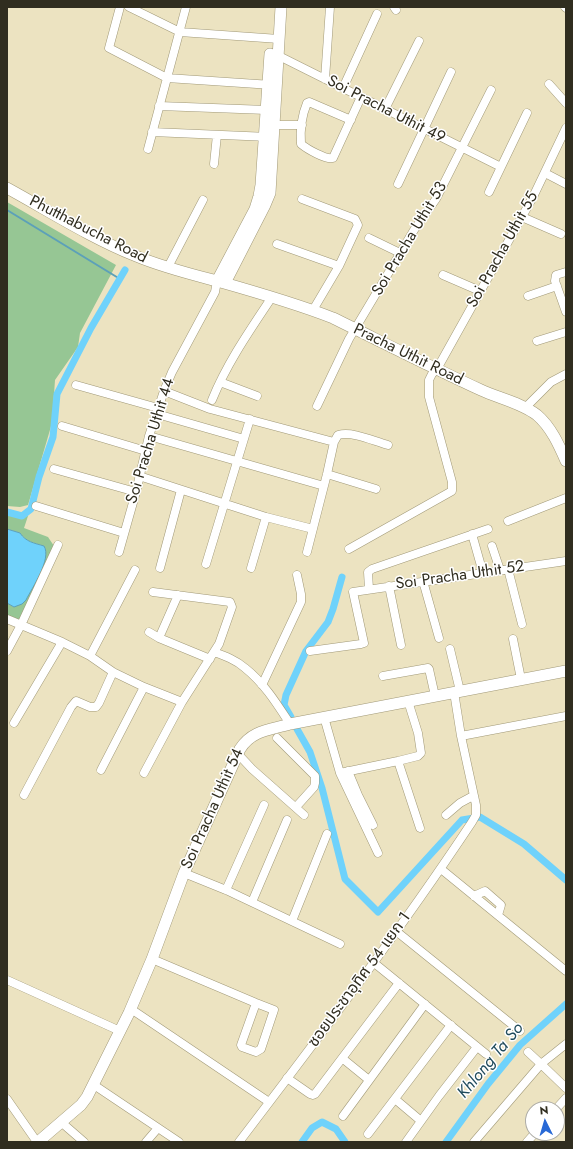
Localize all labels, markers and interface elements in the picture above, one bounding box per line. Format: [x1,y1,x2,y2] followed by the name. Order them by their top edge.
[324,72,448,148] street label: Soi Pracha Uthit 49
[368,179,452,299] street label: Soi Pracha Uthit 53
[463,189,543,311] street label: Soi Pracha Uthit 55
[26,192,150,268] street label: Phutthabucha Road
[350,320,466,390] street label: Pracha Uthit Road
[123,376,179,506] street label: Soi Pracha Uthit 44
[394,557,526,595] street label: Soi Pracha Uthit 52
[178,746,248,872] street label: Soi Pracha Uthit 54
[305,909,415,1051] street label: ซอยประชาอุทิศ 54 แยก 1
[453,1019,529,1103] water label: Khlong Ta So
[525,1101,565,1141] north arrow
[539,1102,549,1118] text: N

